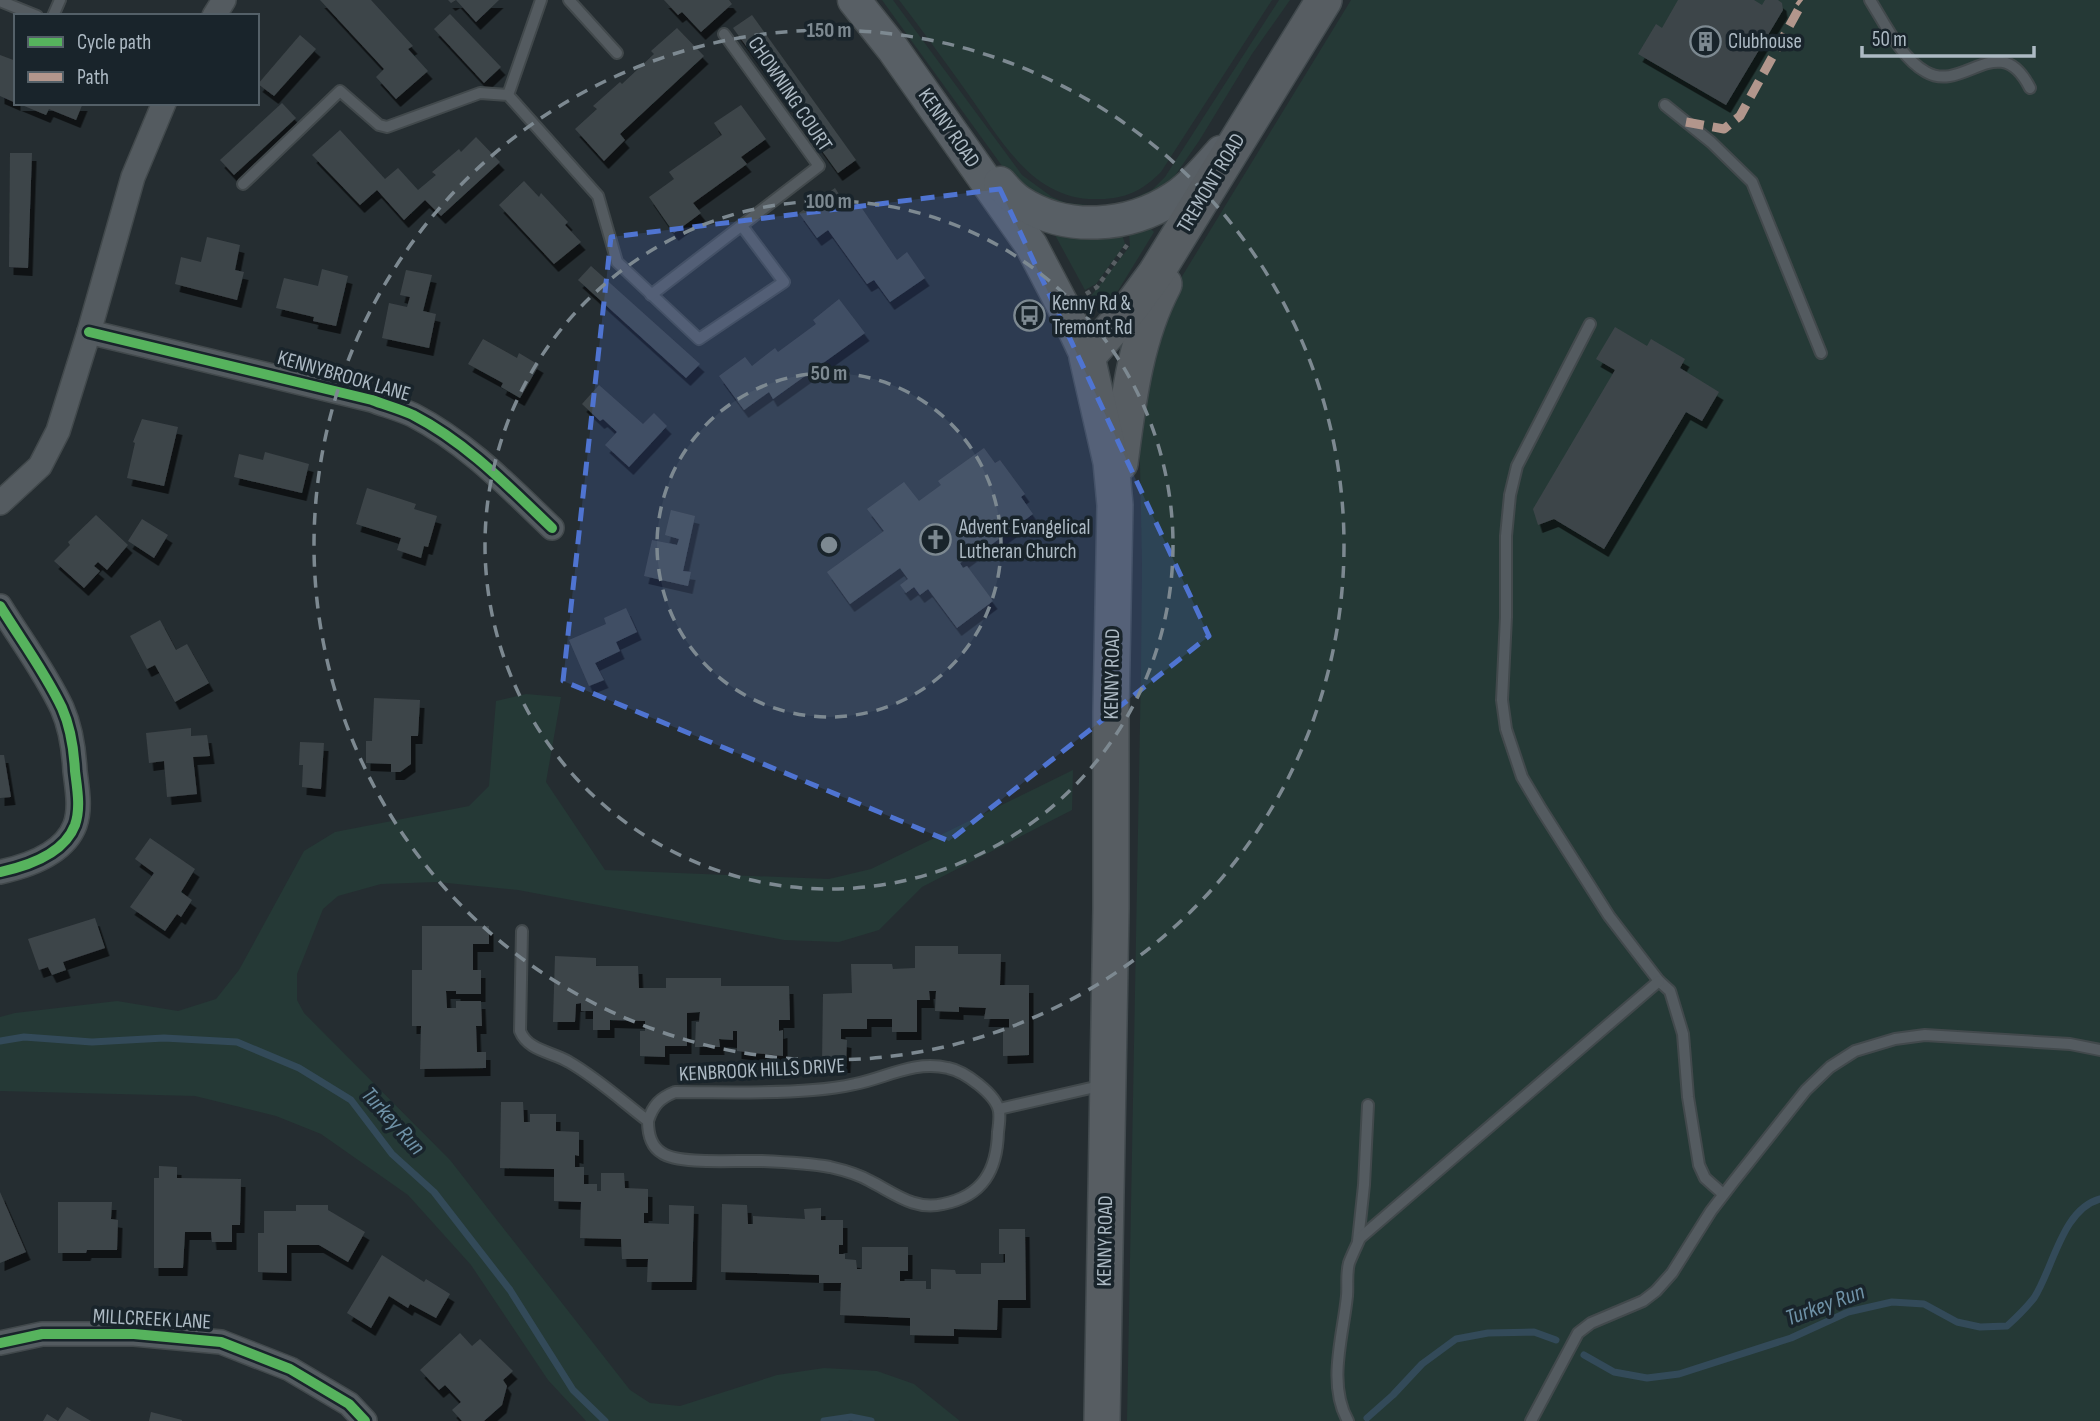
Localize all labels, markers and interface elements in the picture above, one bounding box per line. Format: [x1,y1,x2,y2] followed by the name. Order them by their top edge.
[14,14,259,105] legend
[1862,14,2034,58] scale bar
[807,18,851,43] text: 150 m
[1688,24,1722,58] building icon: Clubhouse
[1872,27,1907,52] text: 50 m
[1728,29,1802,54] place label: Clubhouse
[77,30,151,55] text: Cycle path
[742,32,838,157] street label: CHOWNING COURT
[77,65,109,90] text: Path
[913,84,985,172] street label: KENNY ROAD
[1172,129,1250,237] street label: TREMONT ROAD
[806,189,852,214] text: 100 m
[1052,291,1132,340] place label: Kenny Rd & Tremont Rd
[1012,298,1046,332] bus stop icon: Kenny Rd & Tremont Rd
[275,345,413,407] street label: KENNYBROOK LANE
[811,361,847,386] text: 50 m
[958,515,1090,564] place label: Advent Evangelical Lutheran Church
[919,522,953,556] church icon: Advent Evangelical Lutheran Church
[817,533,841,557] centre of rings
[1099,628,1125,720] street label: KENNY ROAD
[678,1053,846,1087] street label: KENBROOK HILLS DRIVE
[355,1081,431,1161] water label: Turkey Run
[1092,1195,1118,1287] street label: KENNY ROAD
[1782,1278,1869,1332] water label: Turkey Run
[92,1303,212,1335] street label: MILLCREEK LANE

